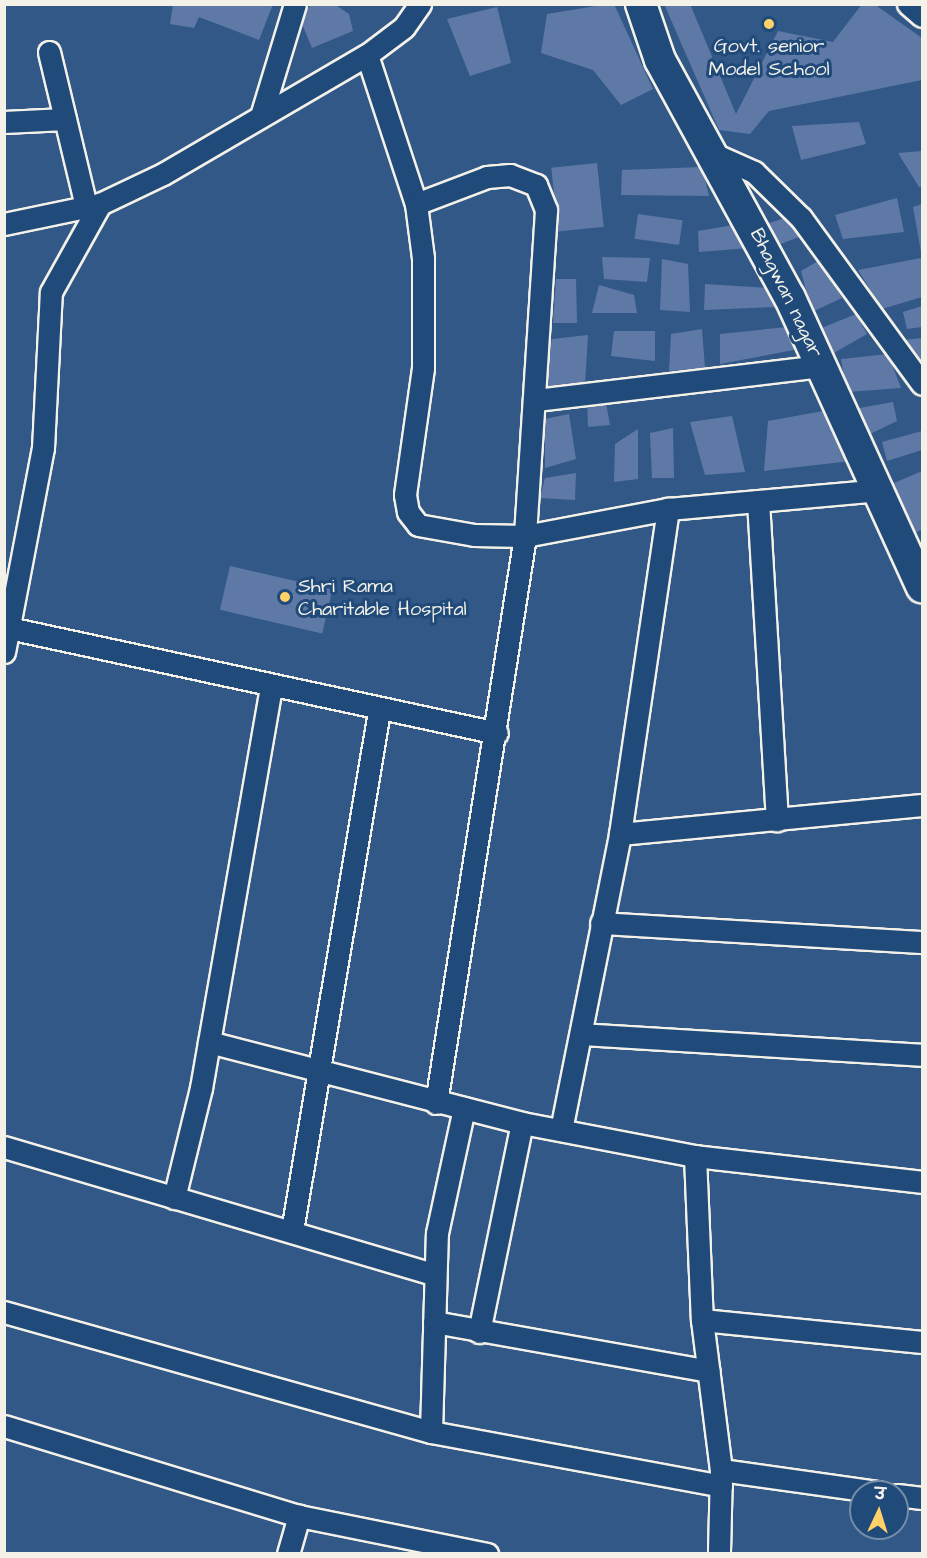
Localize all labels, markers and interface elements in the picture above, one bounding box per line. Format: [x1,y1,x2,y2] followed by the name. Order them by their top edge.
[762,17,776,31] marker: Govt. senior Model School
[708,34,830,81] place label: Govt. senior Model School
[744,225,828,361] street label: Bhagwan nagar
[298,574,467,621] place label: Shri Rama Charitable Hospital
[276,588,294,606] marker: Shri Rama Charitable Hospital
[849,1480,909,1540] north arrow
[874,1483,886,1505] text: उ

